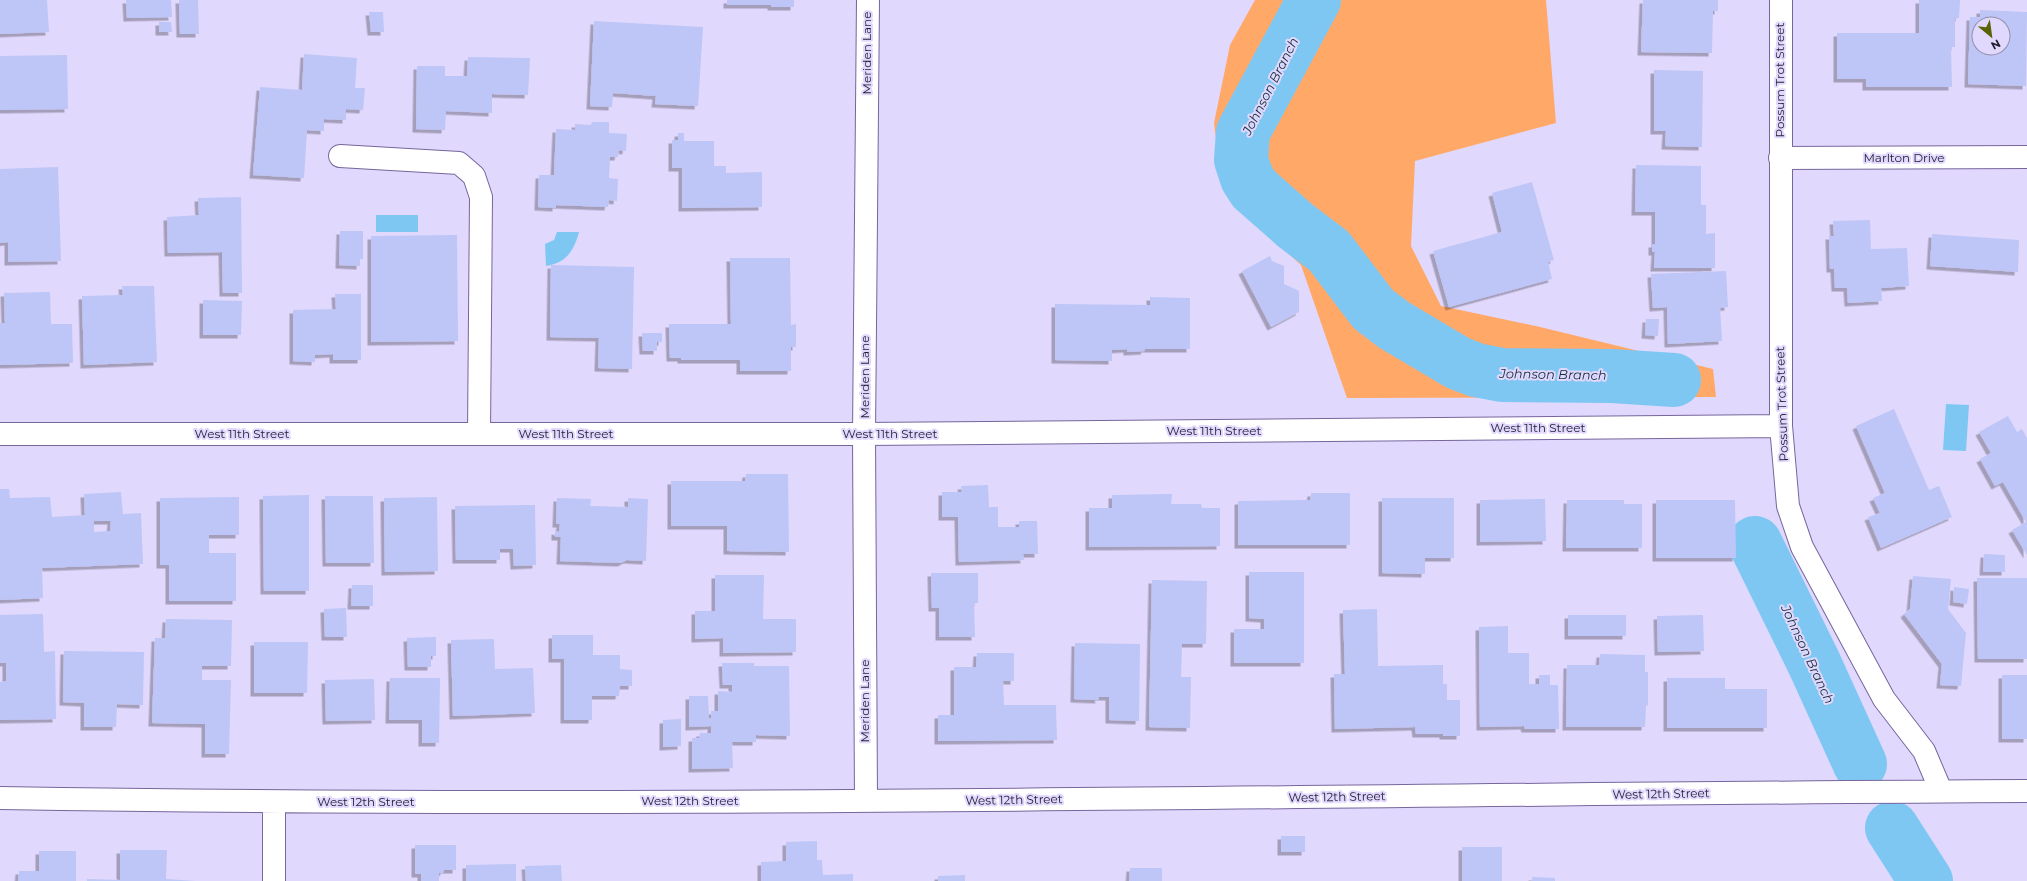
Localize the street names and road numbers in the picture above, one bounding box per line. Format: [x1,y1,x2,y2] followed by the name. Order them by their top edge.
[859,12,874,94] street label: Meriden Lane
[1772,22,1787,137] street label: Possum Trot Street
[1863,150,1945,165] street label: Marlton Drive
[857,336,872,418] street label: Meriden Lane
[1772,346,1791,462] street label: Possum Trot Street
[1491,420,1586,435] street label: West 11th Street
[1167,423,1262,438] street label: West 11th Street
[195,426,290,441] street label: West 11th Street
[519,426,614,441] street label: West 11th Street
[843,426,938,441] street label: West 11th Street
[857,660,872,742] street label: Meriden Lane
[1612,785,1710,802] street label: West 12th Street
[1288,788,1386,805] street label: West 12th Street
[965,791,1063,808] street label: West 12th Street
[641,793,739,808] street label: West 12th Street
[317,794,415,809] street label: West 12th Street

